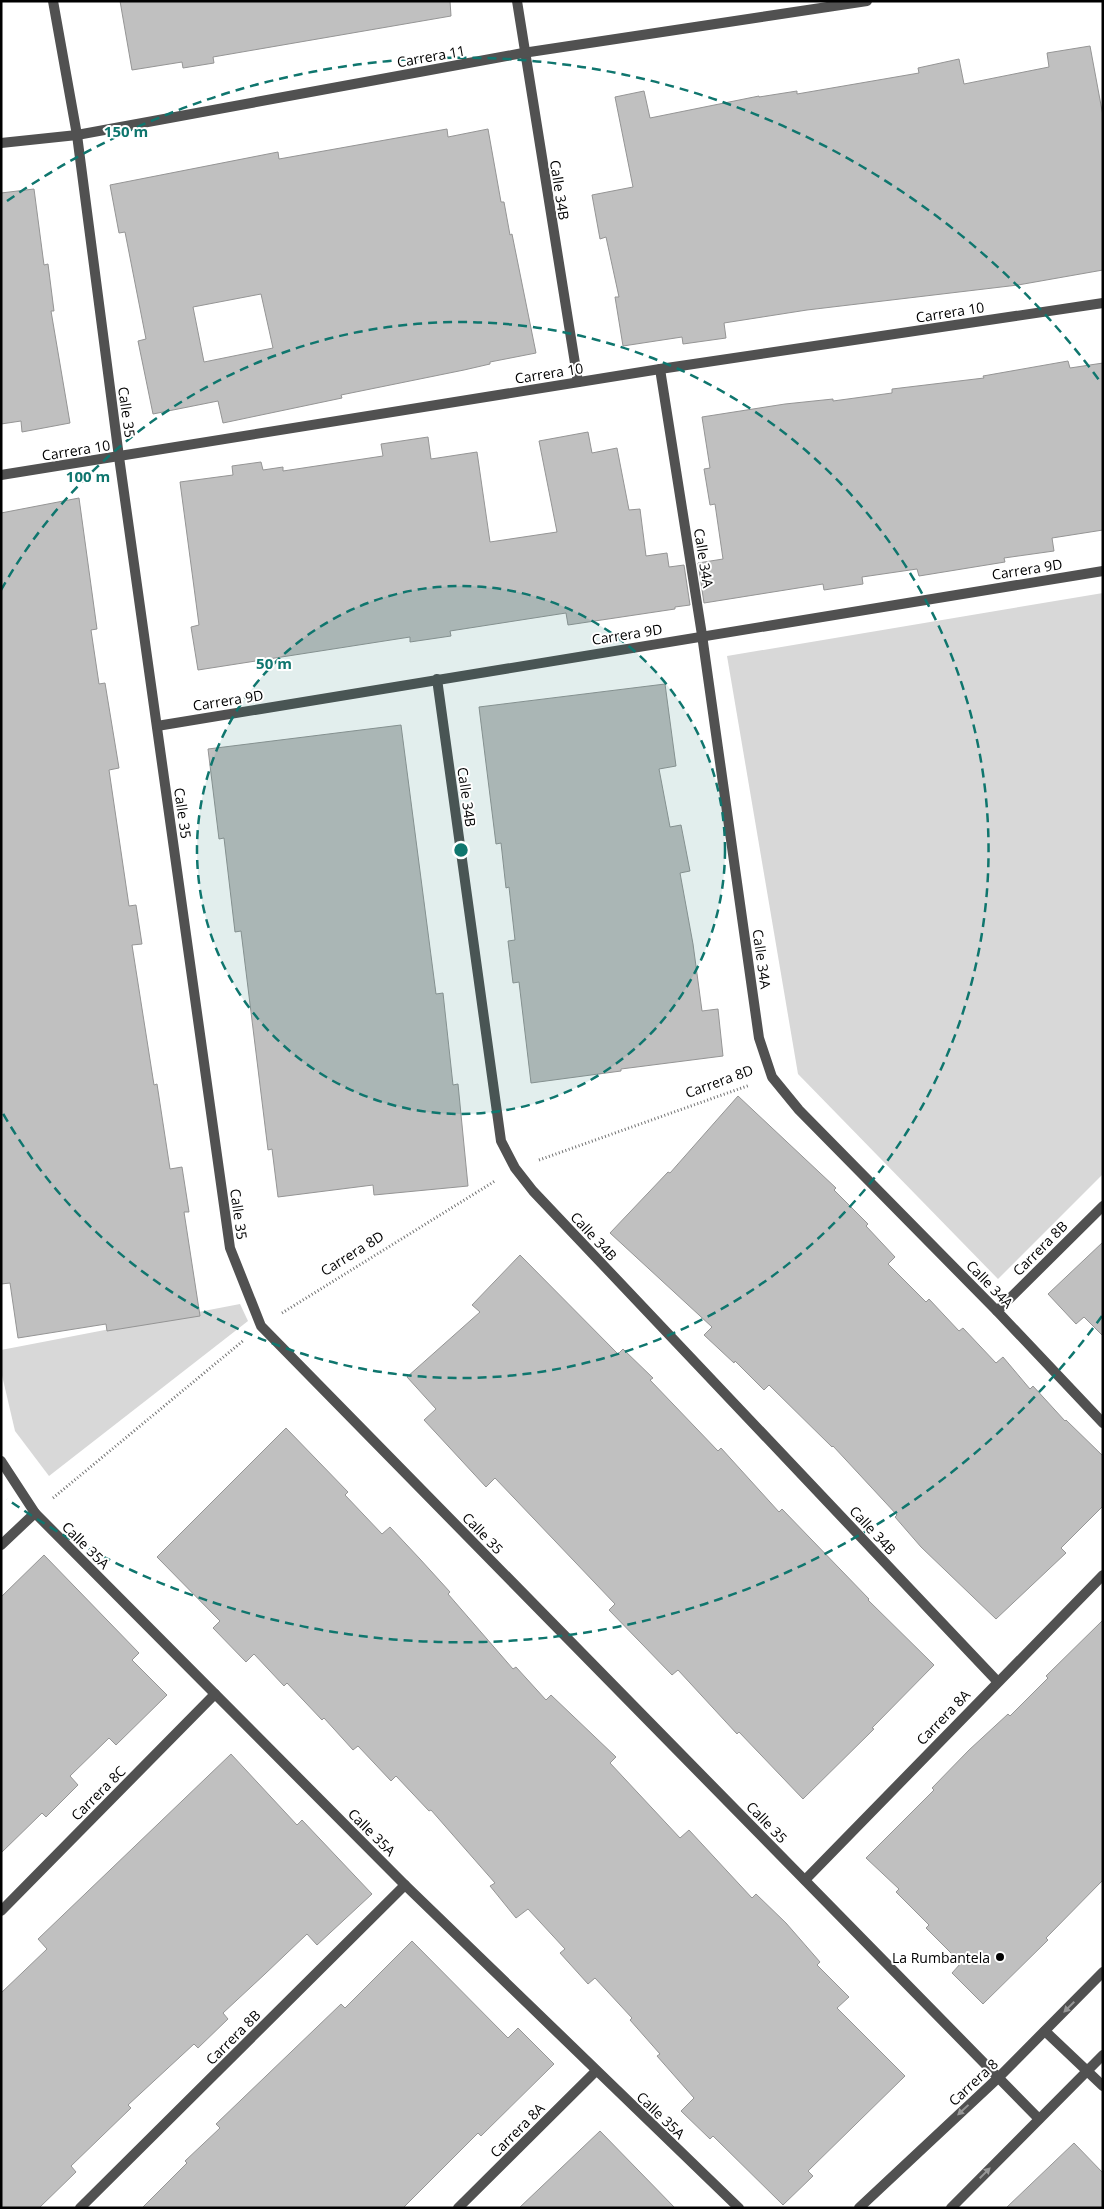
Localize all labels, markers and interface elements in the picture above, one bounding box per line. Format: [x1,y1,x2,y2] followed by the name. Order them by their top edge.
[395,41,467,71] street label: Carrera 11
[104,121,148,141] text: 150 m
[546,159,574,221] street label: Calle 34B
[914,297,986,327] street label: Carrera 10
[513,358,585,388] street label: Carrera 10
[114,385,140,439] street label: Calle 35
[40,435,112,465] street label: Carrera 10
[66,466,110,486] text: 100 m
[690,527,718,589] street label: Calle 34A
[990,554,1064,584] street label: Carrera 9D
[590,619,664,649] street label: Carrera 9D
[256,653,292,673] text: 50 m
[191,685,265,715] street label: Carrera 9D
[453,766,481,828] street label: Calle 34B
[170,786,196,840] street label: Calle 35
[452,841,470,859] centre of rings
[748,928,776,990] street label: Calle 34A
[682,1060,756,1102] street label: Carrera 8D
[226,1187,252,1241] street label: Calle 35
[567,1208,621,1264] street label: Calle 34B
[1009,1217,1071,1279] street label: Carrera 8B
[317,1226,387,1280] street label: Carrera 8D
[962,1256,1018,1312] street label: Calle 34A
[846,1502,900,1558] street label: Calle 34B
[458,1508,508,1558] street label: Calle 35
[58,1517,114,1573] street label: Calle 35A
[912,1685,974,1749] street label: Carrera 8A
[67,1761,130,1824] street label: Carrera 8C
[742,1797,792,1847] street label: Calle 35
[344,1804,400,1860] street label: Calle 35A
[892,1948,990,1967] place label: La Rumbantela
[994,1951,1006,1963] marker: La Rumbantela
[1063,2001,1075,2013] one-way arrow
[202,2006,264,2068] street label: Carrera 8B
[944,2054,1002,2110] street label: Carrera 8
[633,2087,689,2143] street label: Calle 35A
[486,2098,549,2161] street label: Carrera 8A
[958,2104,970,2116] one-way arrow
[979,2167,991,2179] one-way arrow

